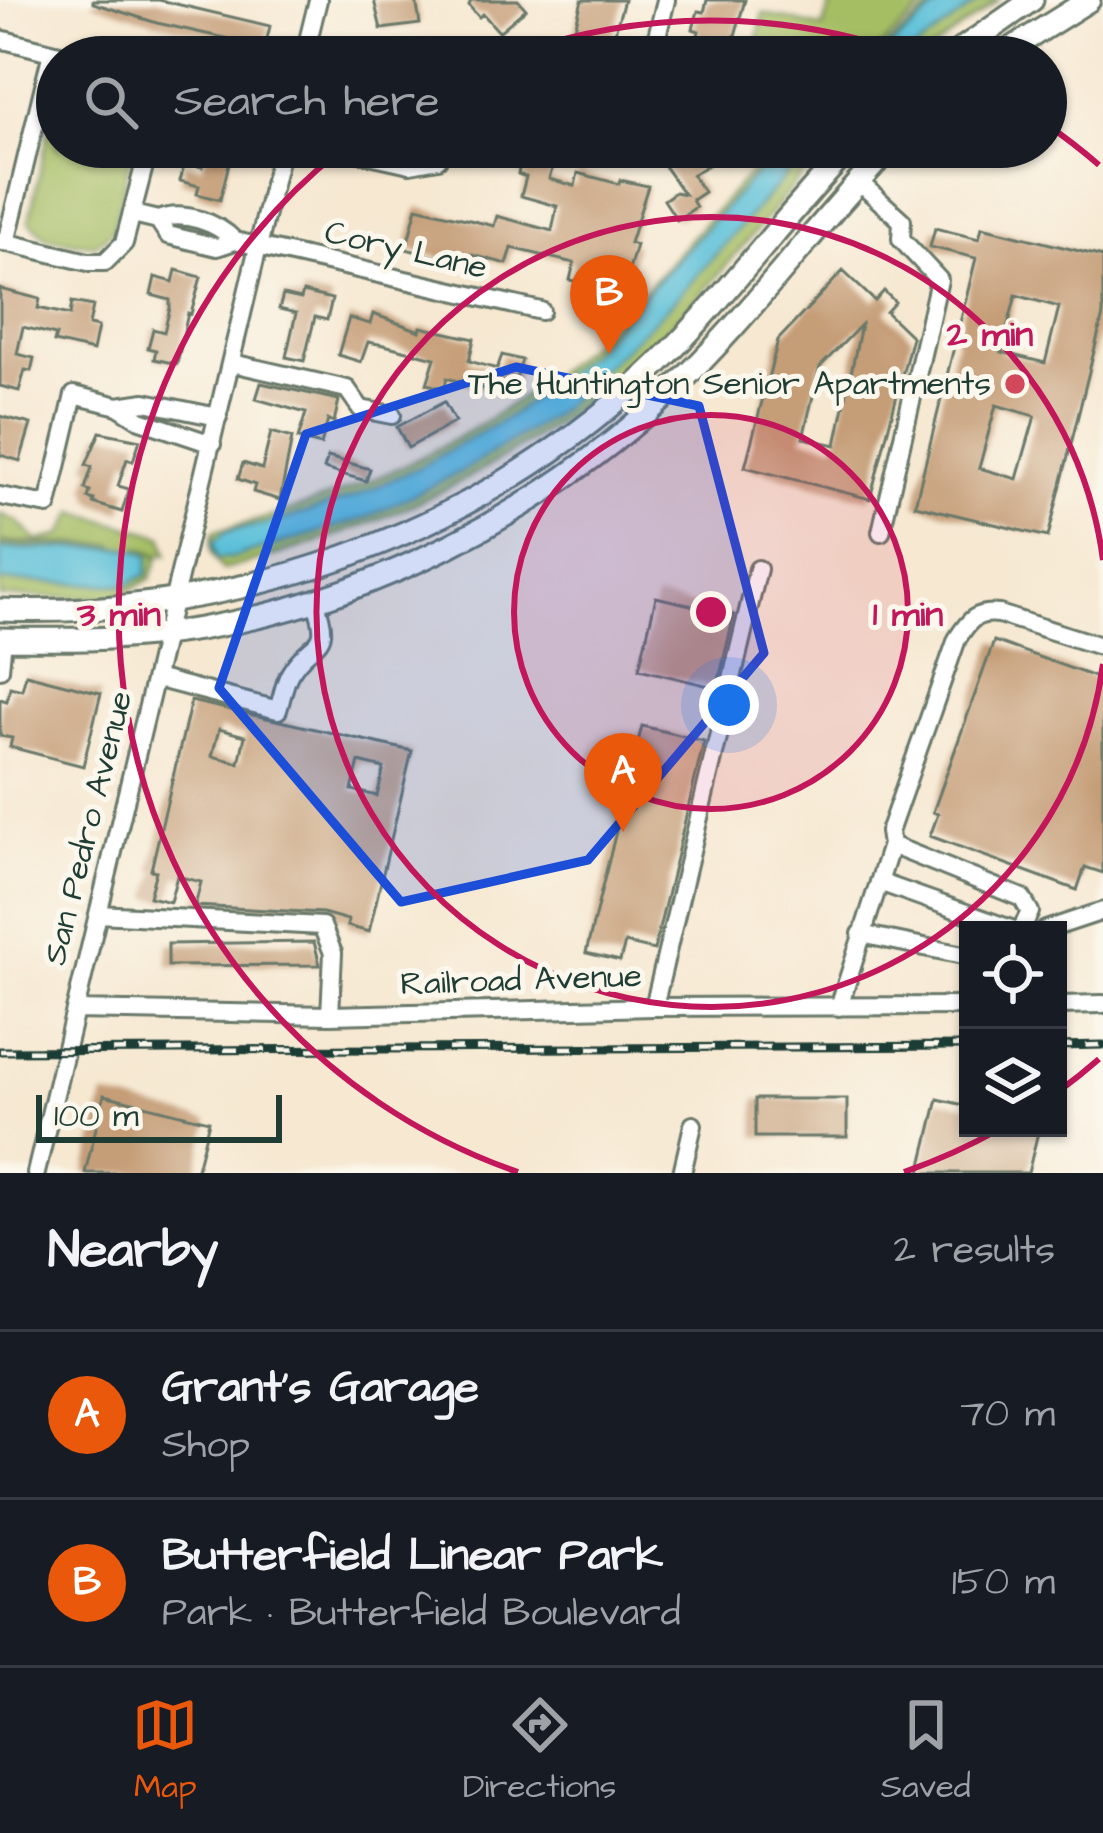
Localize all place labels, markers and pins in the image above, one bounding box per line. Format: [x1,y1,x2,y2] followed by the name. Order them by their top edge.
[570,255,648,354] pin: B
[468,361,991,409] place label: The Huntington Senior Apartments
[1002,371,1028,397] marker: The Huntington Senior Apartments
[690,591,732,633] centre of rings
[584,733,662,832] pin: A

